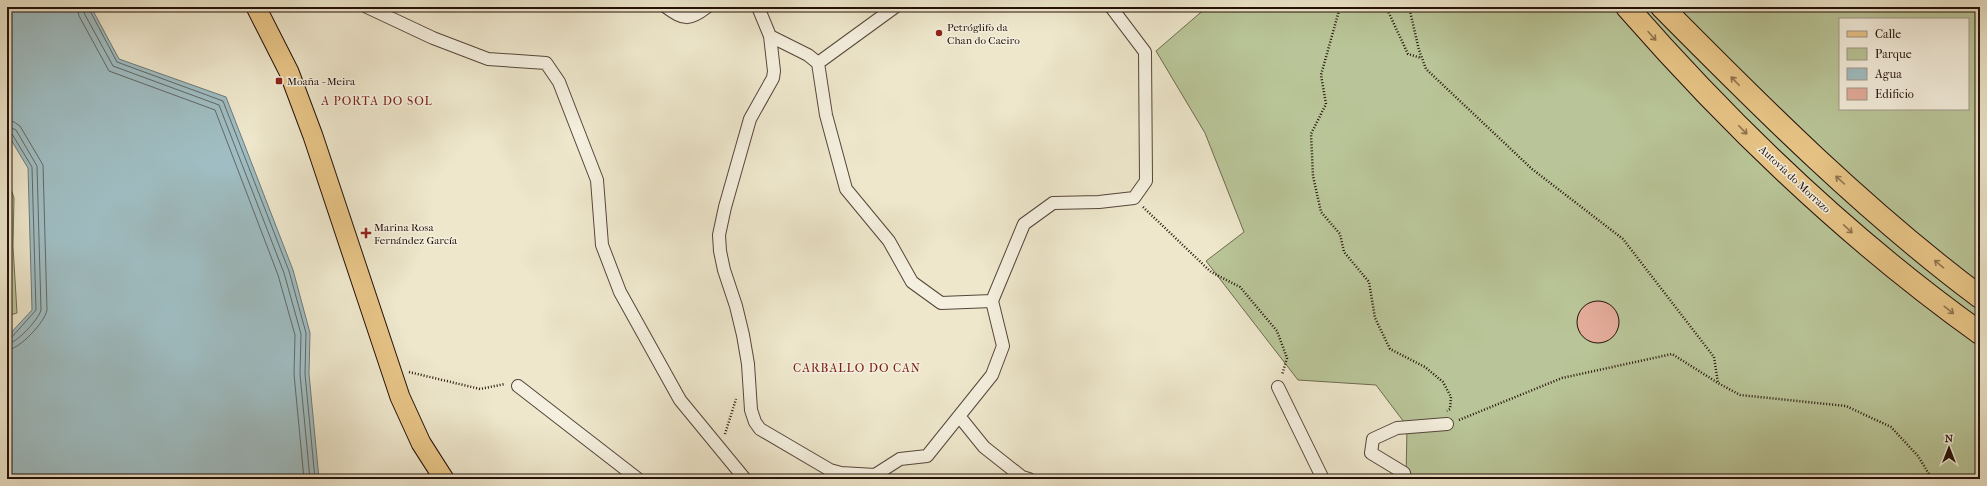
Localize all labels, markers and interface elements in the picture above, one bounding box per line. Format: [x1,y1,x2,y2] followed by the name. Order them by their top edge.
[1839,18,1969,110] legend
[947,21,1020,47] place label: Petróglifo da Chan do Caeiro
[1875,27,1901,41] text: Calle
[934,28,944,38] marker: Petróglifo da Chan do Caeiro
[1648,31,1657,41] one-way arrow
[1875,47,1912,61] text: Parque
[1874,67,1902,81] text: Agua
[287,75,356,88] place label: Moaña - Meira
[274,76,284,86] marker: Moaña - Meira
[1730,76,1740,86] one-way arrow
[1875,87,1914,101] text: Edificio
[320,94,433,108] district label: A PORTA DO SOL
[1738,125,1748,135] one-way arrow
[1755,142,1833,216] street label: Autovía do Morrazo
[1835,175,1845,185] one-way arrow
[374,221,458,247] place label: Marina Rosa Fernández García
[1842,224,1853,233] one-way arrow
[361,228,371,238] marker: Marina Rosa Fernández García
[1933,260,1944,269] one-way arrow
[1944,305,1955,314] one-way arrow
[793,361,921,375] district label: CARBALLO DO CAN
[1929,428,1969,468] north arrow
[1945,432,1954,445] text: N

